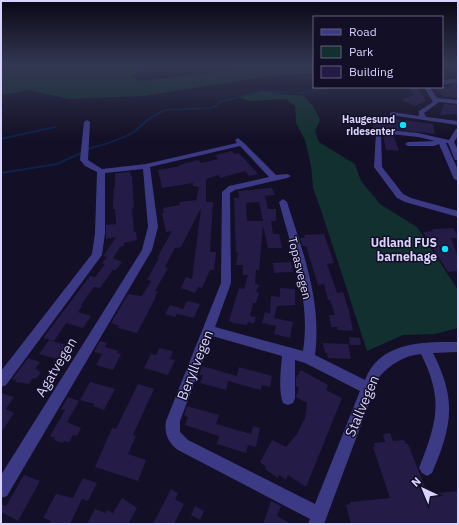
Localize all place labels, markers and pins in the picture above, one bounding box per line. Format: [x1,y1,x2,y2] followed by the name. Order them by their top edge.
[342,113,395,138] place label: Haugesund ridesenter
[398,120,408,130] marker: Haugesund ridesenter
[371,235,437,264] place label: Udland FUS barnehage
[440,244,450,254] marker: Udland FUS barnehage

